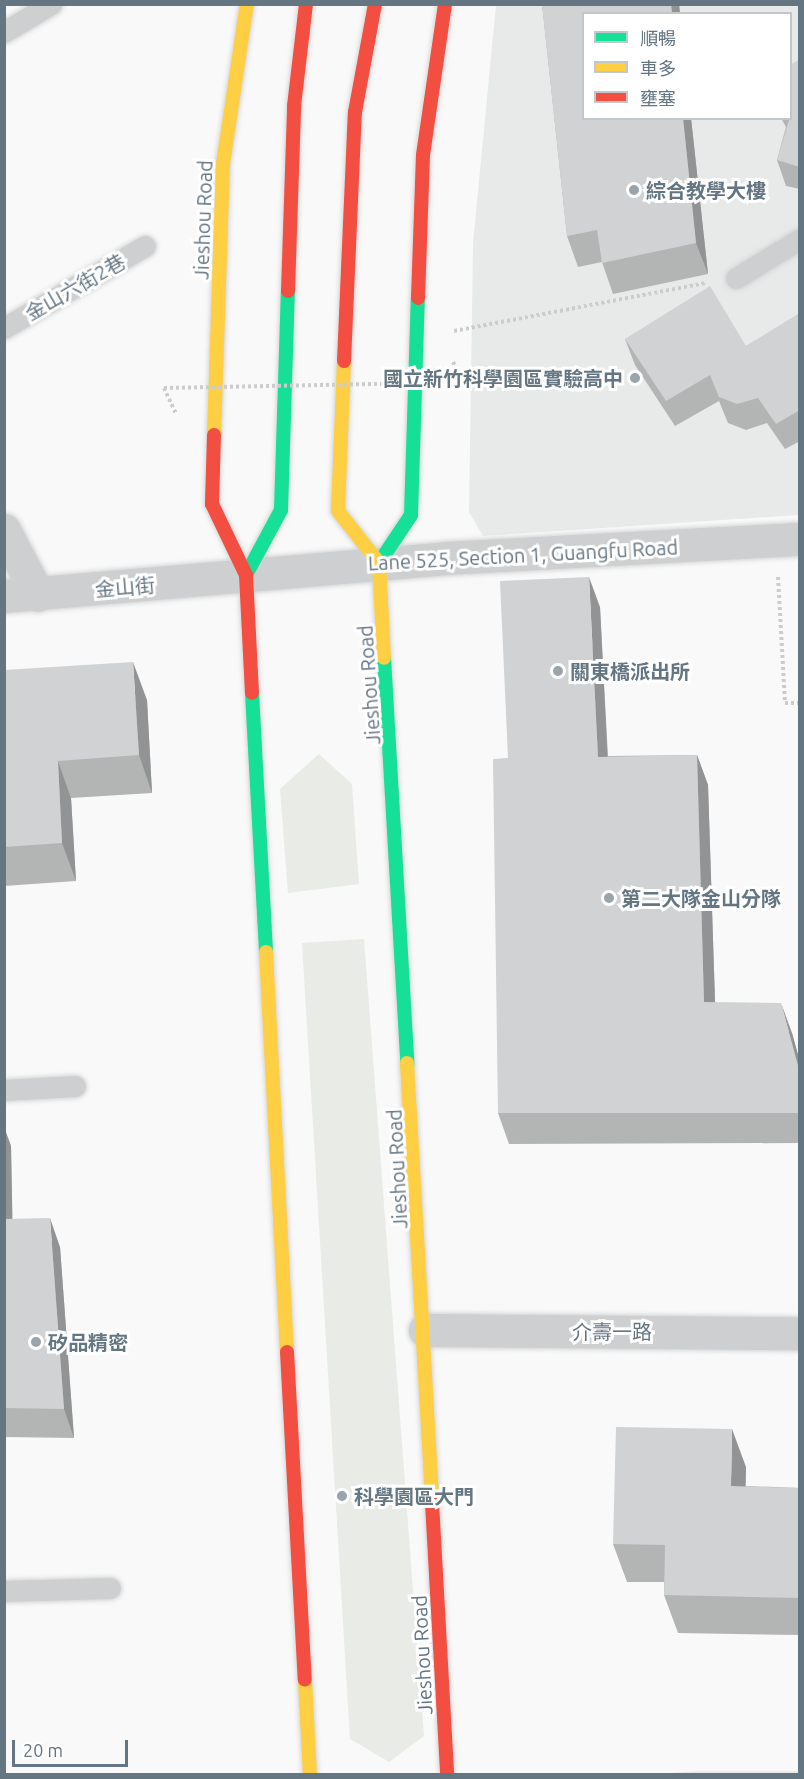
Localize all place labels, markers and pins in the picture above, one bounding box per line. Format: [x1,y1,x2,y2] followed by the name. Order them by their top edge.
[646,178,766,202] place label: 綜合教學大樓
[627,183,641,197] marker: 綜合教學大樓
[383,366,623,390] place label: 國立新竹科學園區實驗高中
[628,371,642,385] marker: 國立新竹科學園區實驗高中
[570,659,690,683] place label: 關東橋派出所
[551,664,565,678] marker: 關東橋派出所
[621,886,781,910] place label: 第二大隊金山分隊
[602,891,616,905] marker: 第二大隊金山分隊
[48,1330,128,1354] place label: 矽品精密
[29,1335,43,1349] marker: 矽品精密
[354,1484,474,1508] place label: 科學園區大門
[335,1489,349,1503] marker: 科學園區大門

